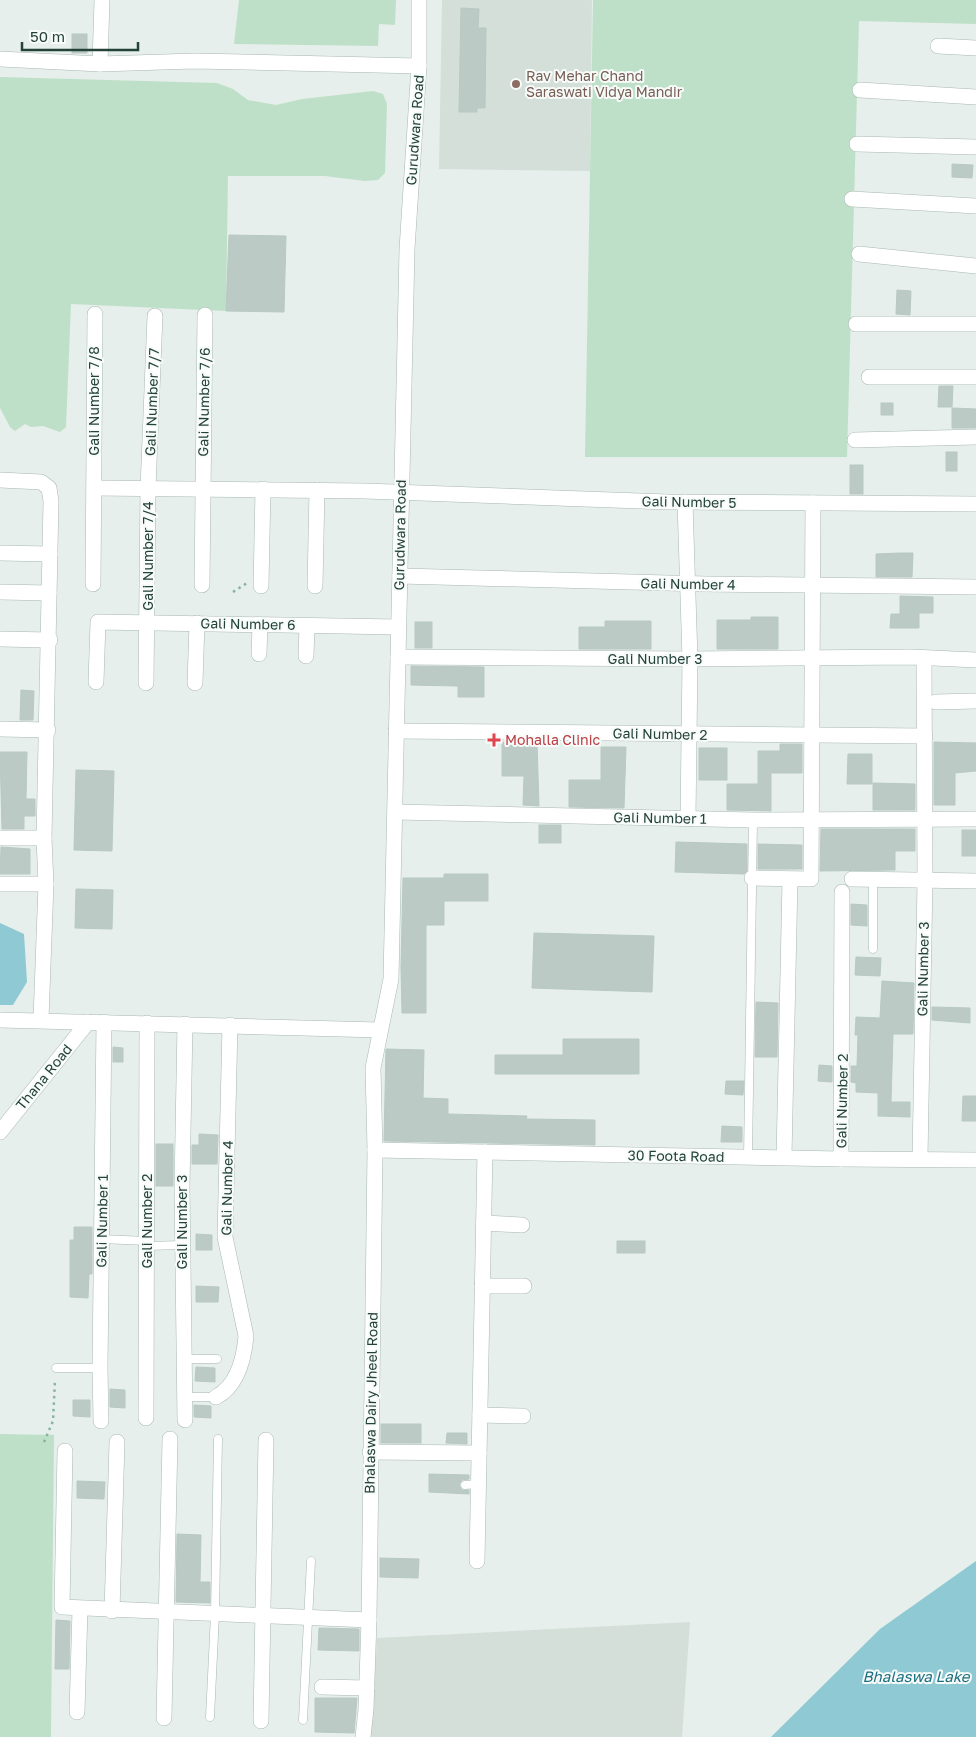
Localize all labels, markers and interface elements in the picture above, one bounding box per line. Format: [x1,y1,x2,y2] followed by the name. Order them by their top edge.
[22,20,139,52] scale bar
[30,27,65,45] text: 50 m
[526,67,683,100] place label: Rav Mehar Chand Saraswati Vidya Mandir
[402,74,427,186] street label: Gurudwara Road
[510,78,522,90] marker: Rav Mehar Chand Saraswati Vidya Mandir
[85,346,102,456] street label: Gali Number 7/8
[194,347,213,457] street label: Gali Number 7/6
[141,348,162,456] street label: Gali Number 7/7
[390,479,409,591] street label: Gurudwara Road
[641,492,737,511] street label: Gali Number 5
[139,501,156,611] street label: Gali Number 7/4
[640,574,736,593] street label: Gali Number 4
[200,614,296,633] street label: Gali Number 6
[608,650,702,667] street label: Gali Number 3
[612,724,708,743] street label: Gali Number 2
[505,731,600,748] place label: Mohalla Clinic
[487,733,501,747] marker: Mohalla Clinic
[613,808,707,827] street label: Gali Number 1
[913,921,932,1017] street label: Gali Number 3
[12,1040,75,1113] street label: Thana Road
[832,1053,851,1149] street label: Gali Number 2
[217,1140,236,1236] street label: Gali Number 4
[628,1146,724,1165] street label: 30 Foota Road
[92,1174,111,1268] street label: Gali Number 1
[138,1174,155,1268] street label: Gali Number 2
[173,1175,190,1269] street label: Gali Number 3
[360,1312,381,1494] street label: Bhalaswa Dairy Jheel Road
[862,1667,971,1685] water label: Bhalaswa Lake

